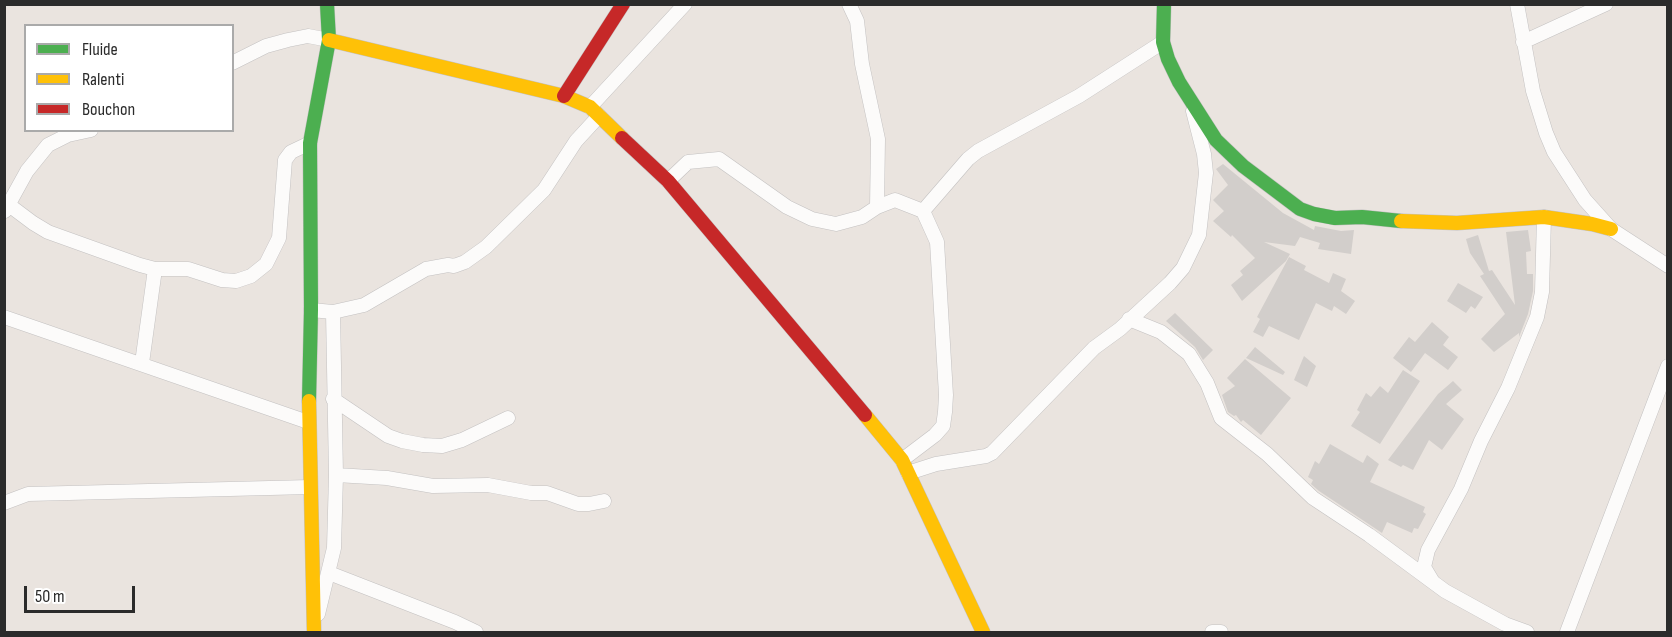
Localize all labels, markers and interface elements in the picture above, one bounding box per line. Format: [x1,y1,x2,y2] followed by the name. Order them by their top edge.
[24,24,234,132] legend
[82,39,118,60] text: Fluide
[82,69,124,90] text: Ralenti
[82,99,135,120] text: Bouchon
[27,574,138,612] scale bar
[35,586,65,607] text: 50 m

